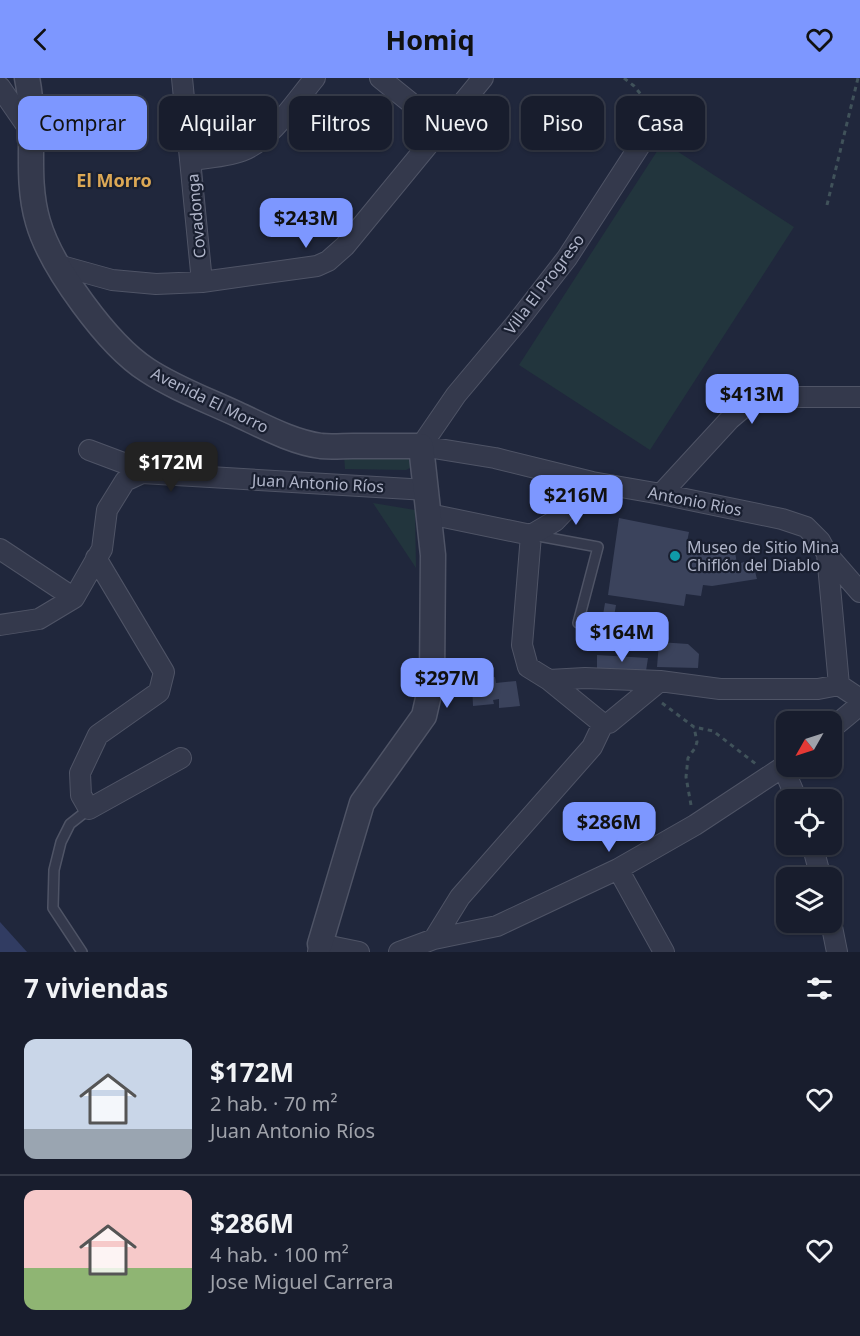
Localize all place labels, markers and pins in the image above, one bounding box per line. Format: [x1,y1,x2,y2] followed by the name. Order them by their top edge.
[264,198,348,249] pin: $243M
[710,374,794,425] pin: $413M
[129,442,213,493] pin: $172M
[534,475,618,526] pin: $216M
[687,536,839,576] place label: Museo de Sitio Mina Chiflón del Diablo
[668,549,682,563] marker: Museo de Sitio Mina Chiflón del Diablo
[580,612,664,663] pin: $164M
[405,658,489,709] pin: $297M
[567,802,651,853] pin: $286M

